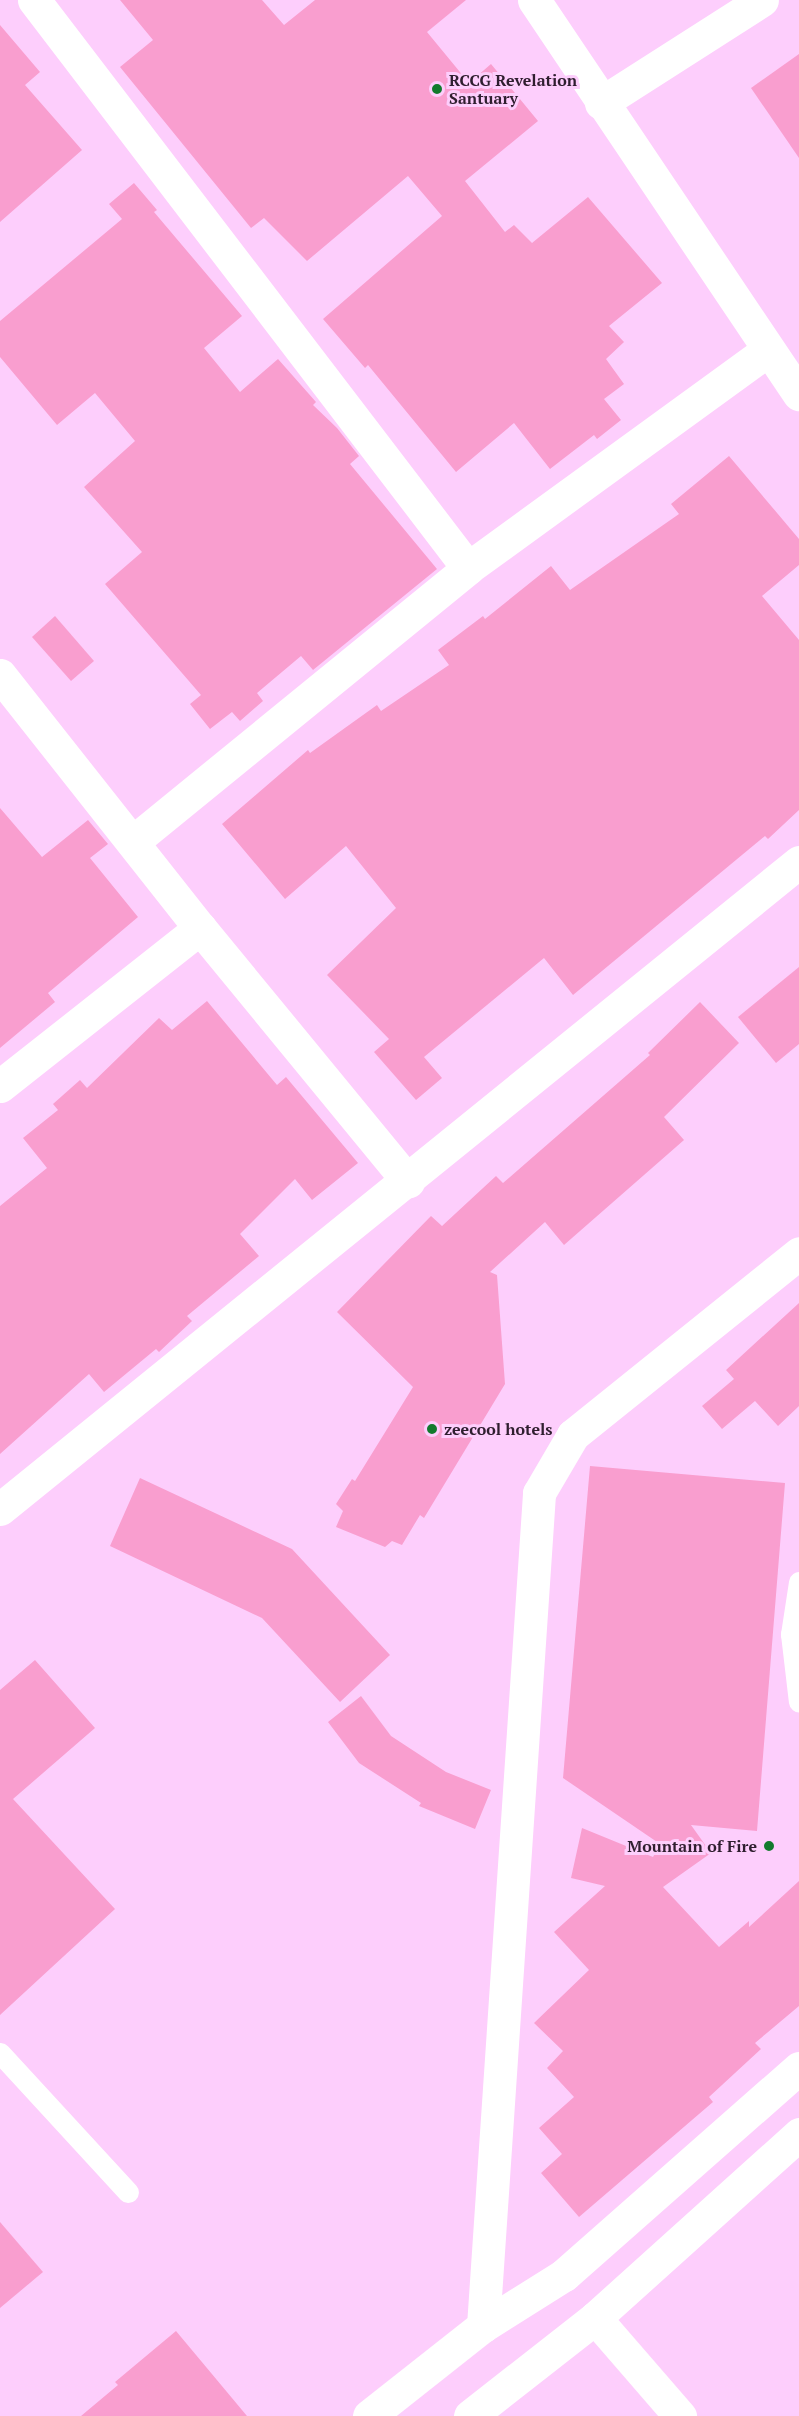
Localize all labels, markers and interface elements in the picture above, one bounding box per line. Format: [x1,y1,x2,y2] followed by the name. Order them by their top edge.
[449,70,577,108] place label: RCCG Revelation Santuary
[430,82,444,96] marker: RCCG Revelation Santuary
[444,1419,553,1439] place label: zeecool hotels
[425,1422,439,1436] marker: zeecool hotels
[627,1836,757,1856] place label: Mountain of Fire
[762,1839,776,1853] marker: Mountain of Fire

